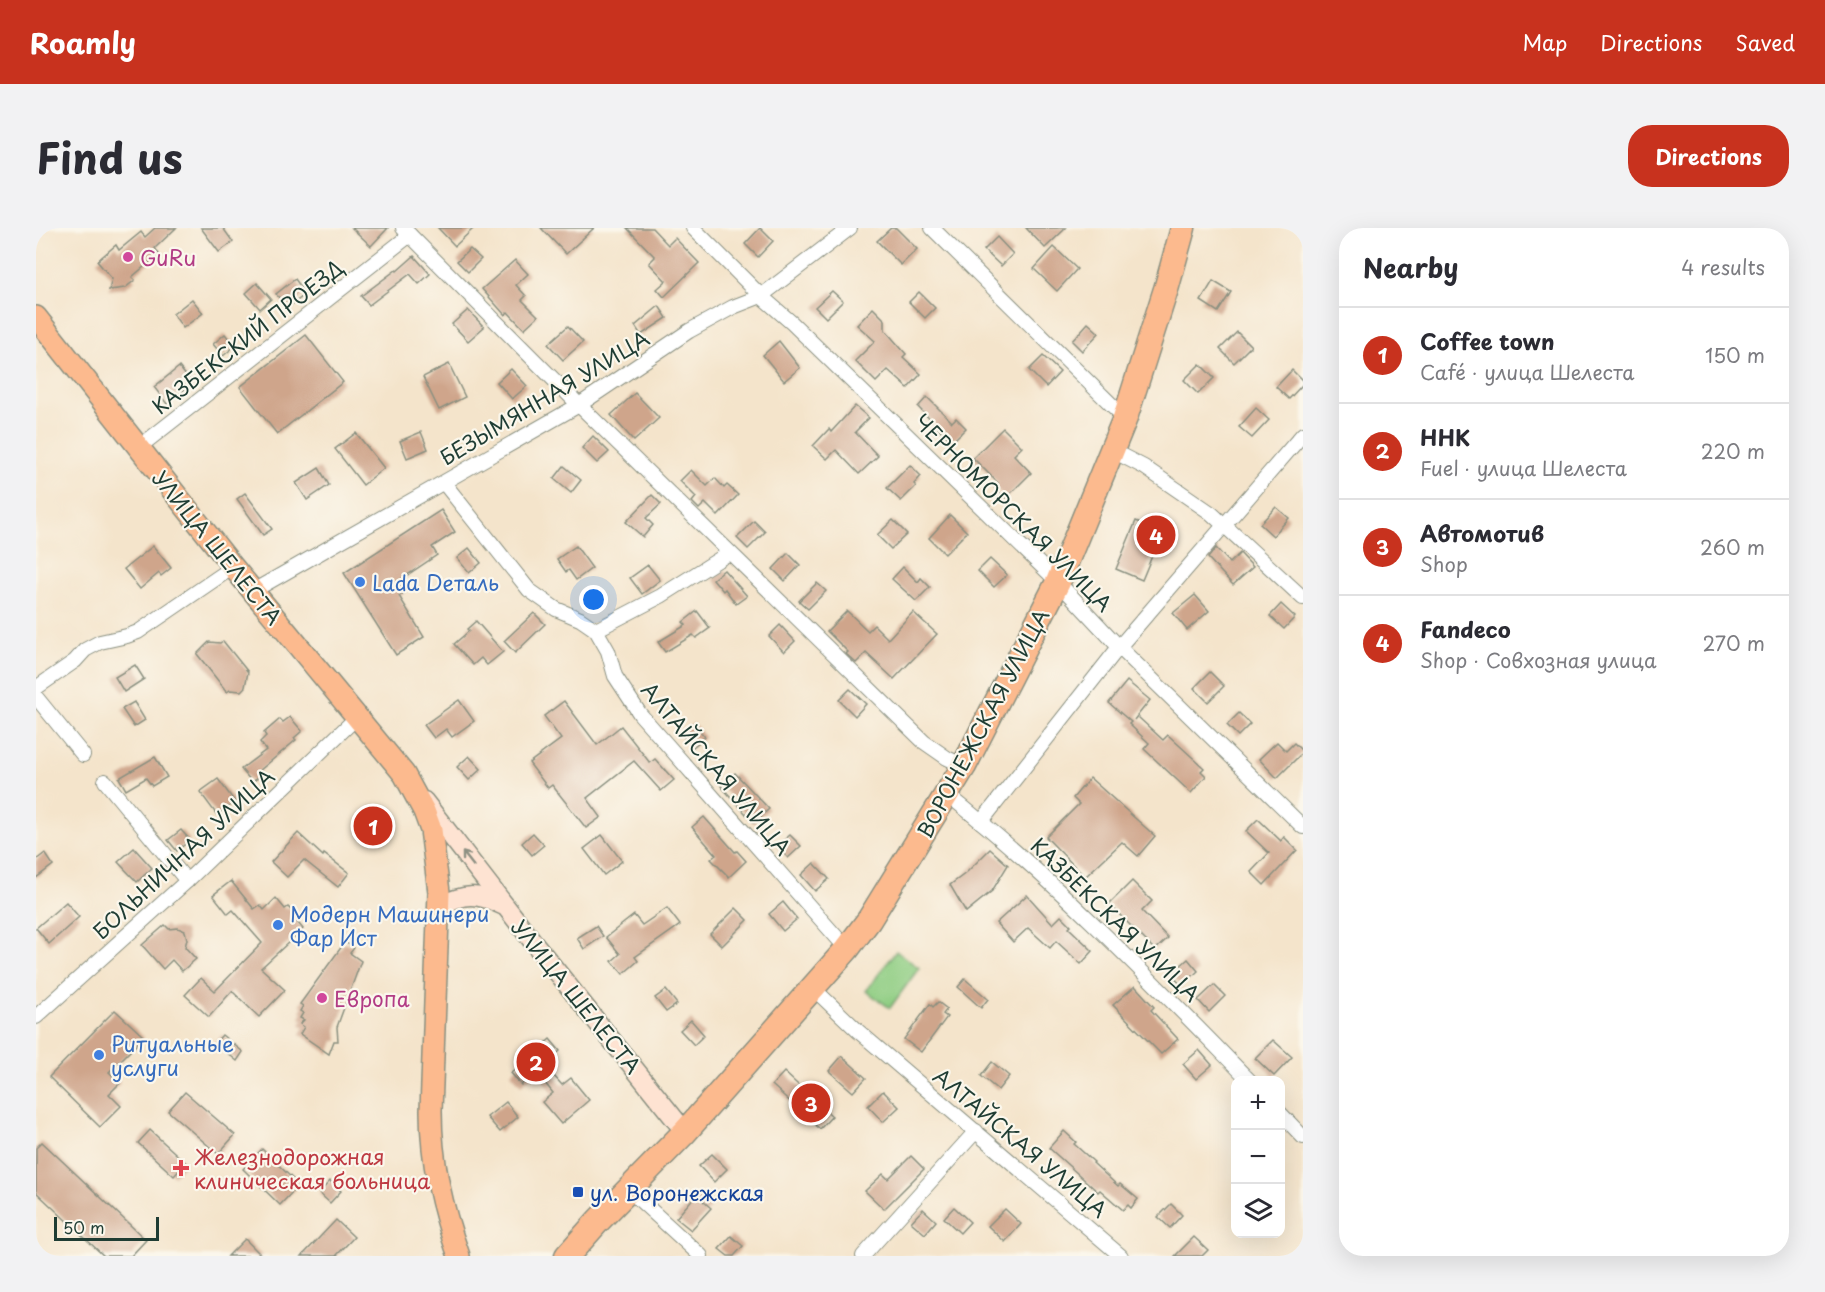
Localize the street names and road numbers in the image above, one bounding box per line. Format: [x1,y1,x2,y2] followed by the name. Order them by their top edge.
[144,251,350,421] street label: КАЗБЕКСКИЙ ПРОЕЗД
[433,322,655,472] street label: БЕЗЫМЯННАЯ УЛИЦА
[908,406,1120,618] street label: ЧЕРНОМОРСКАЯ УЛИЦА
[146,463,290,631] street label: УЛИЦА ШЕЛЕСТА
[908,603,1056,843] street label: ВОРОНЕЖСКАЯ УЛИЦА
[635,674,799,862] street label: АЛТАЙСКАЯ УЛИЦА
[85,760,281,946] street label: БОЛЬНИЧНАЯ УЛИЦА
[1024,830,1208,1008] street label: КАЗБЕКСКАЯ УЛИЦА
[505,912,649,1080] street label: УЛИЦА ШЕЛЕСТА
[927,1060,1115,1224] street label: АЛТАЙСКАЯ УЛИЦА

